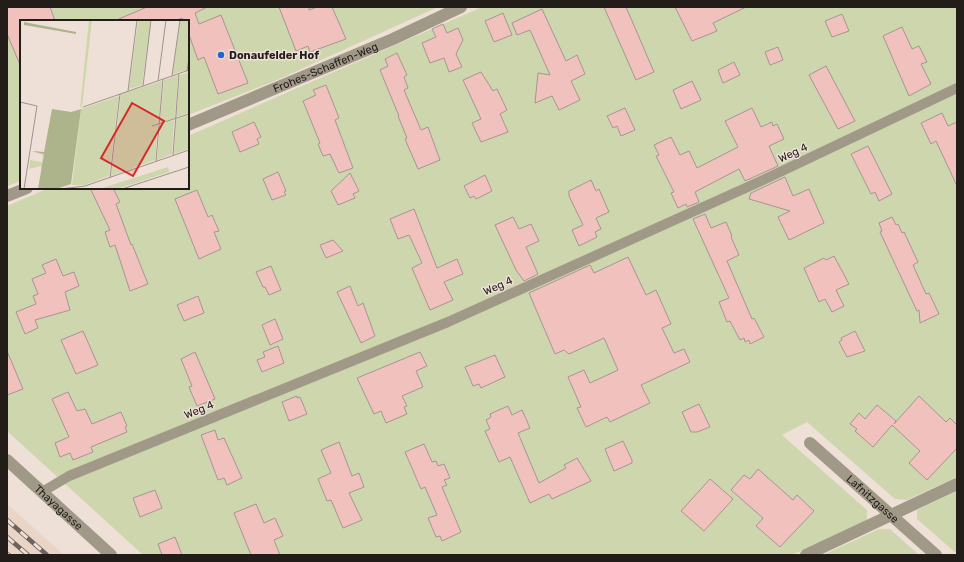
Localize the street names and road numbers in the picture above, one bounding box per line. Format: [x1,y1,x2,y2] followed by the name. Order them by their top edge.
[271,40,380,95] street label: Frohes-Schaffen-Weg
[776,141,810,165] street label: Weg 4
[481,274,515,298] street label: Weg 4
[182,398,216,422] street label: Weg 4
[844,472,902,526] street label: Lafnitzgasse
[32,482,86,533] street label: Thayagasse

